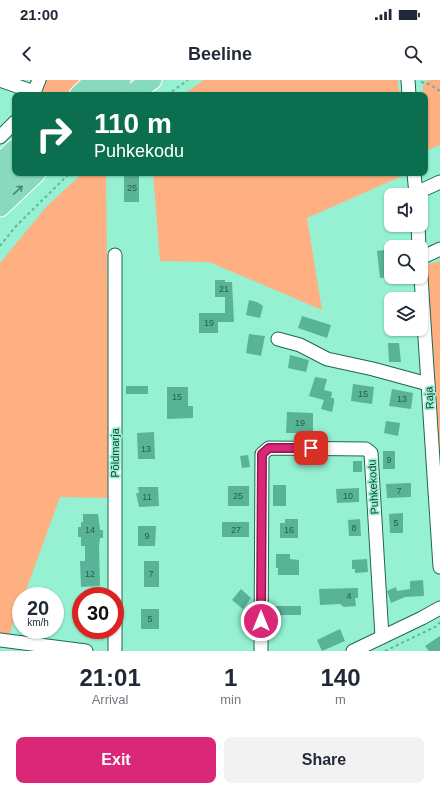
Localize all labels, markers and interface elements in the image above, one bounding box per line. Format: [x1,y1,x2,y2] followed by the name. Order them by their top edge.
[20,6,58,23] text: 21:00
[16,43,38,65] icon: back
[402,43,424,65] icon: search
[188,44,252,64] text: Beeline
[28,108,80,160] icon: right
[94,108,172,139] text: 110 m
[94,141,184,161] text: Puhkekodu
[127,183,137,193] house number: 25
[13,185,23,195] one-way arrow
[384,188,428,336] map controls
[384,188,428,232] button: sound
[384,240,428,284] button: search
[219,284,229,294] house number: 21
[384,292,428,336] button: layers
[204,318,214,328] house number: 19
[422,385,436,410] street label: Raja
[358,389,368,399] house number: 15
[172,392,182,402] house number: 15
[397,394,407,404] house number: 13
[295,418,305,428] house number: 19
[109,427,121,478] street label: Põldmarja
[294,431,328,465] pin
[300,437,322,459] icon: arrive
[141,444,151,454] house number: 13
[386,455,392,465] house number: 9
[366,459,380,515] street label: Puhkekodu
[396,486,402,496] house number: 7
[233,491,243,501] house number: 25
[343,491,353,501] house number: 10
[142,492,152,502] house number: 11
[393,518,399,528] house number: 5
[351,523,357,533] house number: 8
[85,525,95,535] house number: 14
[231,525,241,535] house number: 27
[284,525,294,535] house number: 16
[144,531,150,541] house number: 9
[85,569,95,579] house number: 12
[148,569,154,579] house number: 7
[72,587,124,639] speed limit sign: 30
[346,591,352,601] house number: 4
[27,597,49,619] text: 20
[240,600,282,642] position arrow
[147,614,153,624] house number: 5
[27,617,49,628] text: km/h
[79,664,141,691] text: 21:01
[224,664,237,691] text: 1
[321,664,361,691] text: 140
[92,692,129,707] text: Arrival
[220,692,241,707] text: min
[335,692,346,707] text: m
[16,737,216,783] button: Exit
[224,737,424,783] button: Share

